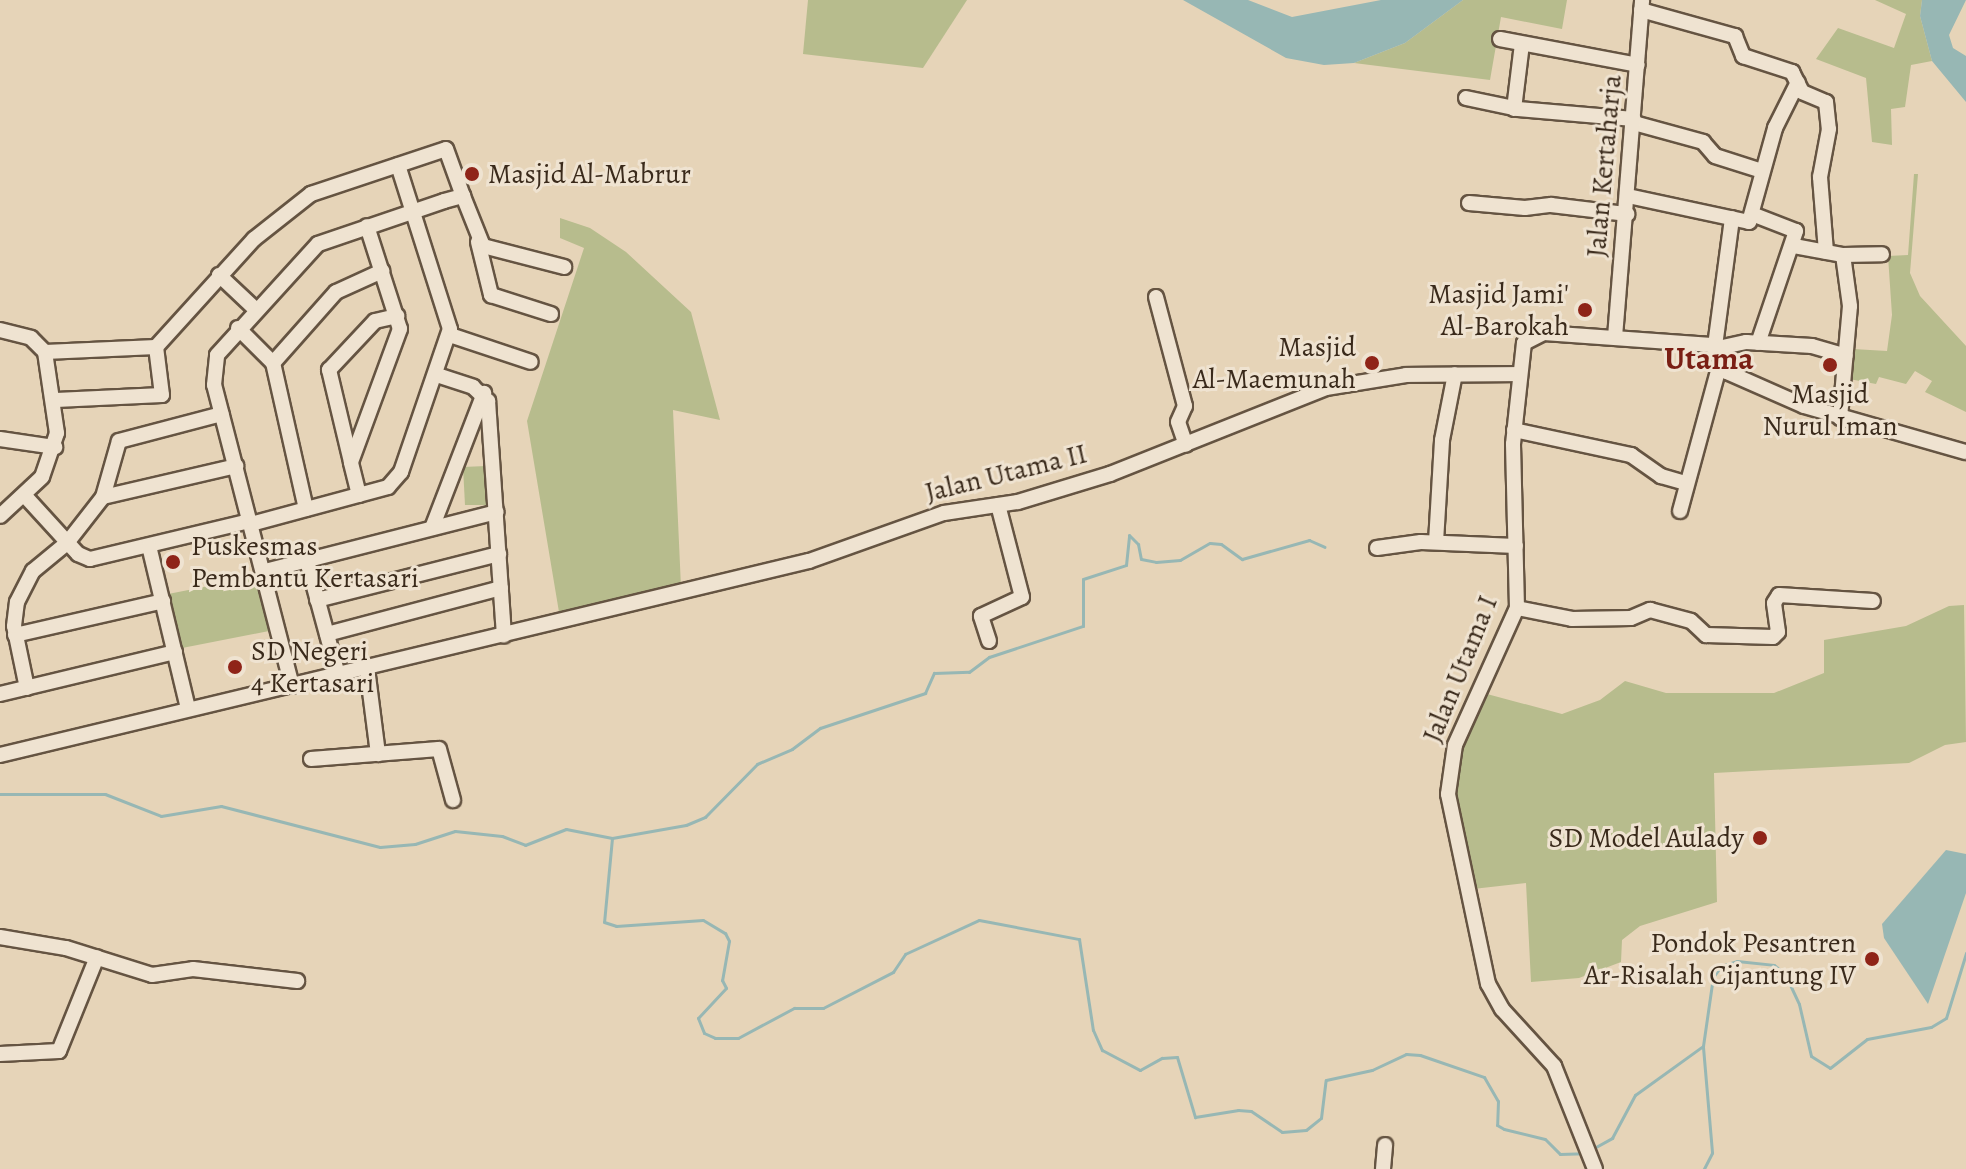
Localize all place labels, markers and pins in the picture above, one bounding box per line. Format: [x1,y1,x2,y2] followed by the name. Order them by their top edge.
[488,157,691,191] place label: Masjid Al-Mabrur
[463,165,481,183] marker: Masjid Al-Mabrur
[1428,277,1569,343] place label: Masjid Jami' Al-Barokah
[1576,301,1594,319] marker: Masjid Jami' Al-Barokah
[1193,330,1356,396] place label: Masjid Al-Maemunah
[1363,354,1381,372] marker: Masjid Al-Maemunah
[1821,356,1839,374] marker: Masjid Nurul Iman
[1762,377,1898,443] place label: Masjid Nurul Iman
[191,529,419,595] place label: Puskesmas Pembantu Kertasari
[162,551,184,573] marker: Puskesmas Pembantu Kertasari
[251,634,374,700] place label: SD Negeri 4 Kertasari
[226,658,244,676] marker: SD Negeri 4 Kertasari
[1549,821,1744,855] place label: SD Model Aulady
[1751,829,1769,847] marker: SD Model Aulady
[1584,926,1856,992] place label: Pondok Pesantren Ar-Risalah Cijantung IV
[1863,950,1881,968] marker: Pondok Pesantren Ar-Risalah Cijantung IV

